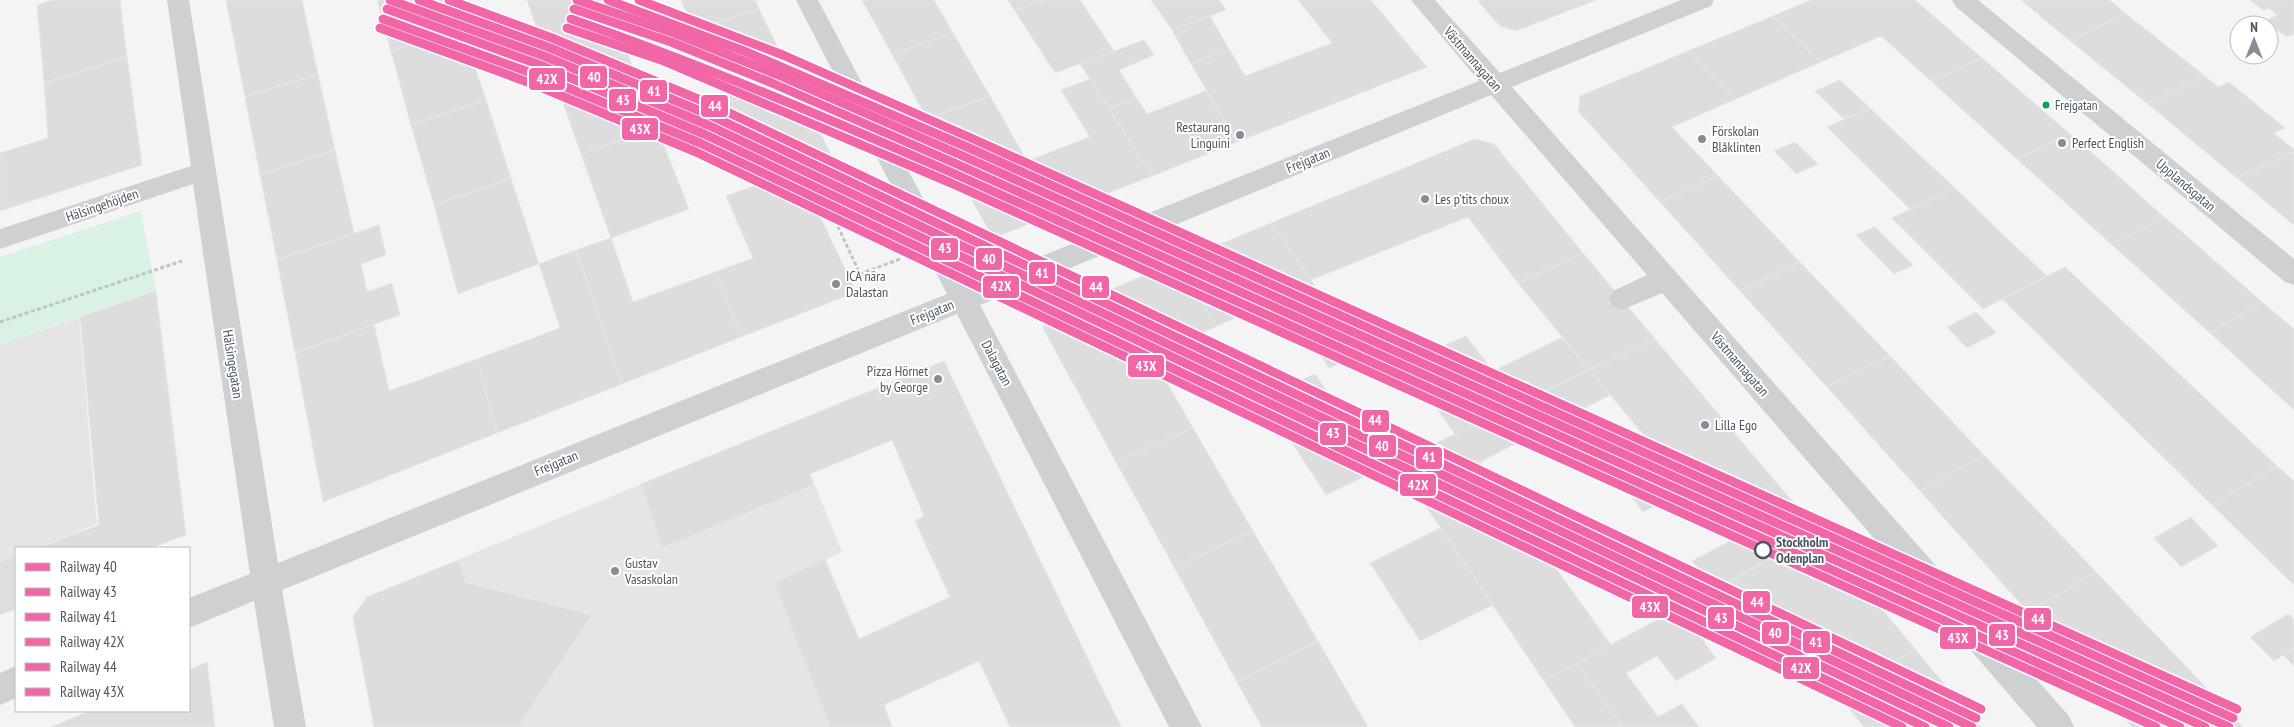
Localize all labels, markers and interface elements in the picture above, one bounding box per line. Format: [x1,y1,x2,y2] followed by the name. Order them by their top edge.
[2229,15,2279,65] north arrow
[2250,18,2258,36] text: N
[1439,22,1506,95] street label: Västmannagatan
[579,65,608,89] line badge: 40
[528,67,566,91] line badge: 42X
[587,68,601,86] text: 40
[537,70,558,88] text: 42X
[639,79,668,103] line badge: 41
[647,82,661,100] text: 41
[608,88,637,112] line badge: 43
[616,91,630,109] text: 43
[700,94,729,118] line badge: 44
[708,97,722,115] text: 44
[2055,97,2098,114] place label: Frejgatan
[2041,100,2051,110] marker: Frejgatan
[621,117,659,141] line badge: 43X
[1176,118,1230,152] place label: Restaurang Linguini
[630,120,651,138] text: 43X
[1712,122,1761,156] place label: Förskolan Blåklinten
[1234,129,1246,141] marker: Restaurang Linguini
[1696,133,1708,145] marker: Förskolan Blåklinten
[2072,134,2144,152] place label: Perfect English
[2056,137,2068,149] marker: Perfect English
[1283,143,1333,177] street label: Frejgatan
[2152,155,2220,215] street label: Upplandsgatan
[63,184,141,226] street label: Hälsingehöjden
[1435,190,1509,208] place label: Les p'tits choux
[1419,193,1431,205] marker: Les p'tits choux
[930,237,959,261] line badge: 43
[938,239,952,257] text: 43
[975,247,1003,271] line badge: 40
[982,250,996,268] text: 40
[1028,261,1056,285] line badge: 41
[1035,264,1049,282] text: 41
[846,267,888,301] place label: ICA nära Dalastan
[982,275,1020,299] line badge: 42X
[1081,275,1110,299] line badge: 44
[991,277,1012,295] text: 42X
[830,278,842,290] marker: ICA nära Dalastan
[1089,278,1103,296] text: 44
[907,295,957,329] street label: Frejgatan
[1706,327,1773,400] street label: Västmannagatan
[219,328,247,400] street label: Hälsingegatan
[978,337,1016,389] street label: Dalagatan
[1127,354,1165,378] line badge: 43X
[1136,357,1157,375] text: 43X
[867,362,928,396] place label: Pizza Hörnet by George
[932,373,944,385] marker: Pizza Hörnet by George
[1361,409,1390,433] line badge: 44
[1368,411,1382,429] text: 44
[1715,416,1757,434] place label: Lilla Ego
[1699,419,1711,431] marker: Lilla Ego
[1319,422,1347,446] line badge: 43
[1326,424,1340,442] text: 43
[1368,434,1397,458] line badge: 40
[1375,437,1389,455] text: 40
[531,446,581,480] street label: Frejgatan
[1415,446,1443,470] line badge: 41
[1422,448,1436,466] text: 41
[1399,473,1437,497] line badge: 42X
[1408,476,1429,494] text: 42X
[1776,533,1828,567] place label: Stockholm Odenplan
[1754,541,1772,559] marker: Stockholm Odenplan
[15,547,190,712] legend
[624,554,678,588] place label: Gustav Vasaskolan
[60,557,117,576] text: Railway 40
[609,565,621,577] marker: Gustav Vasaskolan
[60,582,117,601] text: Railway 43
[1742,590,1771,614] line badge: 44
[1750,593,1764,611] text: 44
[1631,595,1669,619] line badge: 43X
[1640,598,1661,616] text: 43X
[1707,606,1735,630] line badge: 43
[60,607,117,626] text: Railway 41
[2023,607,2052,631] line badge: 44
[1714,609,1728,627] text: 43
[2031,610,2045,628] text: 44
[1761,621,1790,645] line badge: 40
[1988,623,2016,647] line badge: 43
[1768,624,1782,642] text: 40
[1939,626,1977,650] line badge: 43X
[1995,626,2009,644] text: 43
[1948,629,1969,647] text: 43X
[1802,630,1831,654] line badge: 41
[60,632,125,651] text: Railway 42X
[1809,633,1823,651] text: 41
[1782,656,1820,680] line badge: 42X
[60,657,117,676] text: Railway 44
[1791,659,1812,677] text: 42X
[60,682,125,701] text: Railway 43X

